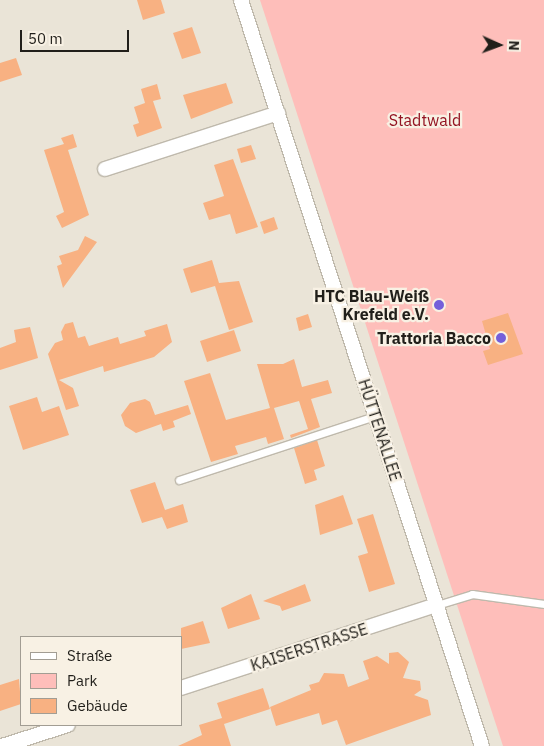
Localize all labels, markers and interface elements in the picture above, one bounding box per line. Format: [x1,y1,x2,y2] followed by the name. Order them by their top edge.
[22,20,131,52] scale bar
[474,20,524,70] north arrow
[28,29,63,48] text: 50 m
[505,40,523,51] text: N
[389,110,461,130] park label: Stadtwald
[314,286,429,324] place label: HTC Blau-Weiß Krefeld e.V.
[433,299,445,311] marker: HTC Blau-Weiß Krefeld e.V.
[377,328,491,348] place label: Trattoria Bacco
[495,332,507,344] marker: Trattoria Bacco
[354,376,406,484] street label: HÜTTENALLEE
[248,619,370,675] street label: KAISERSTRASSE
[20,636,182,726] legend
[67,646,112,665] text: Straße
[67,671,97,690] text: Park
[67,696,128,715] text: Gebäude

